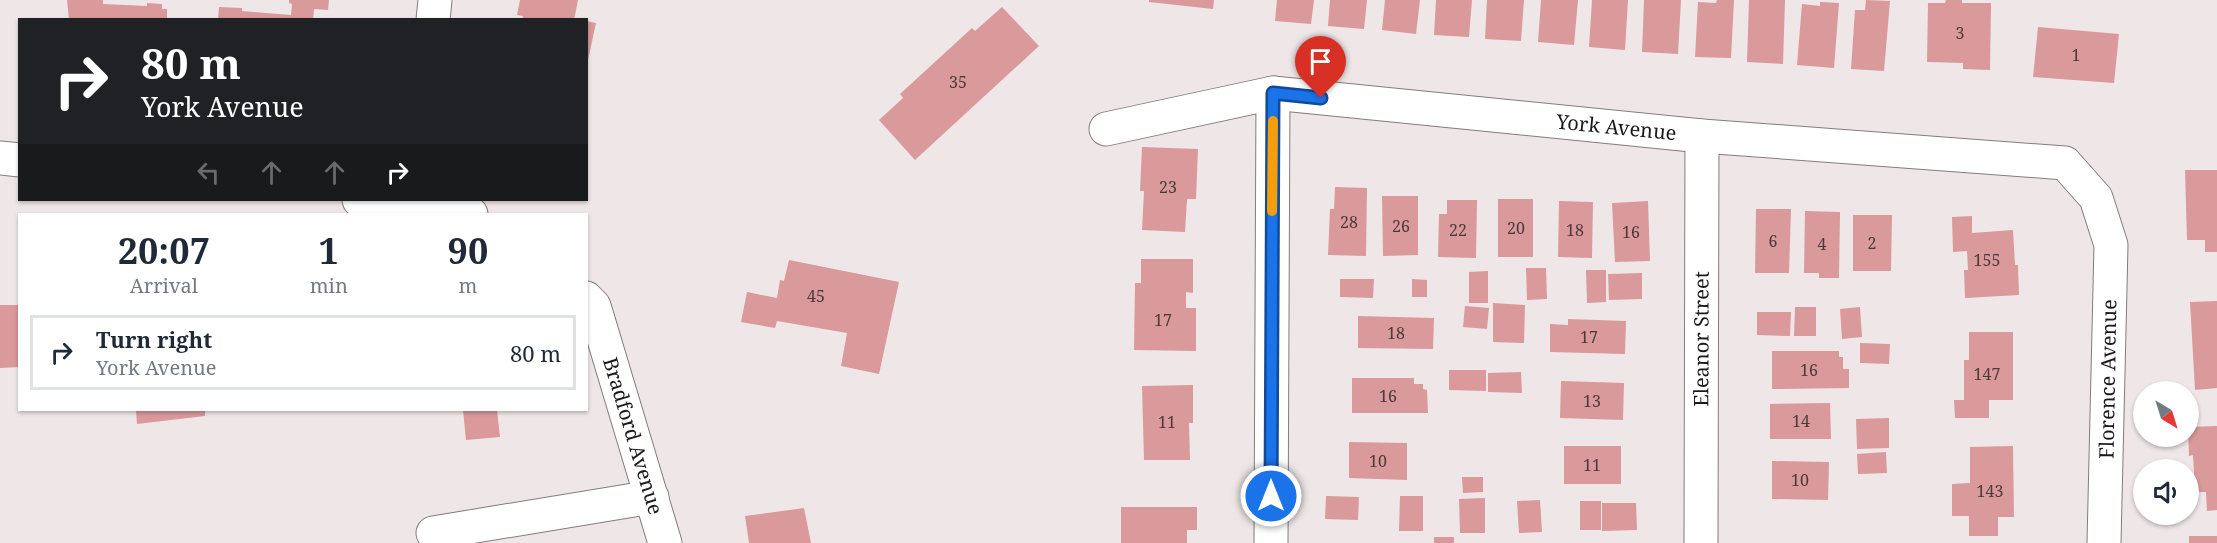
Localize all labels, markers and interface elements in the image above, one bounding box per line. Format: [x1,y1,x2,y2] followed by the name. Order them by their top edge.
[1956,22,1965,44] house number: 3
[141,34,241,91] text: 80 m
[1295,36,1346,98] pin
[42,42,120,120] icon: right
[2072,44,2080,66] house number: 1
[1304,45,1337,78] icon: arrive
[949,71,967,93] house number: 35
[141,88,304,125] text: York Avenue
[1554,107,1678,146] street label: York Avenue
[192,156,225,189] icon: left
[255,156,288,189] icon: ahead
[318,156,351,189] icon: ahead
[381,156,414,189] icon: right
[1159,176,1177,198] house number: 23
[1340,211,1358,233] house number: 28
[1392,215,1410,237] house number: 26
[1507,217,1525,239] house number: 20
[1449,219,1467,241] house number: 22
[1566,219,1584,241] house number: 18
[1622,221,1640,243] house number: 16
[118,226,210,275] text: 20:07
[319,226,339,275] text: 1
[448,226,488,275] text: 90
[1769,230,1778,252] house number: 6
[1868,232,1876,254] house number: 2
[1818,233,1827,255] house number: 4
[1974,249,2000,271] house number: 155
[1687,271,1715,407] street label: Eleanor Street
[130,272,198,299] text: Arrival
[310,272,348,299] text: min
[458,272,477,299] text: m
[807,285,825,307] house number: 45
[2093,299,2122,459] street label: Florence Avenue
[1154,309,1172,331] house number: 17
[1387,322,1405,344] house number: 18
[96,324,212,354] text: Turn right
[1580,326,1598,348] house number: 17
[45,336,78,369] icon: right
[510,338,561,368] text: 80 m
[96,354,216,381] text: York Avenue
[597,354,670,518] street label: Bradford Avenue
[1800,359,1818,381] house number: 16
[1974,363,2000,385] house number: 147
[2133,381,2199,447] north arrow
[2133,381,2199,525] map controls
[1379,385,1397,407] house number: 16
[1583,390,1601,412] house number: 13
[1792,410,1810,432] house number: 14
[1158,411,1176,433] house number: 11
[1369,450,1387,472] house number: 10
[1583,454,1601,476] house number: 11
[2133,459,2199,525] button: sound
[1239,464,1303,528] position arrow
[1791,469,1809,491] house number: 10
[1977,480,2003,502] house number: 143

